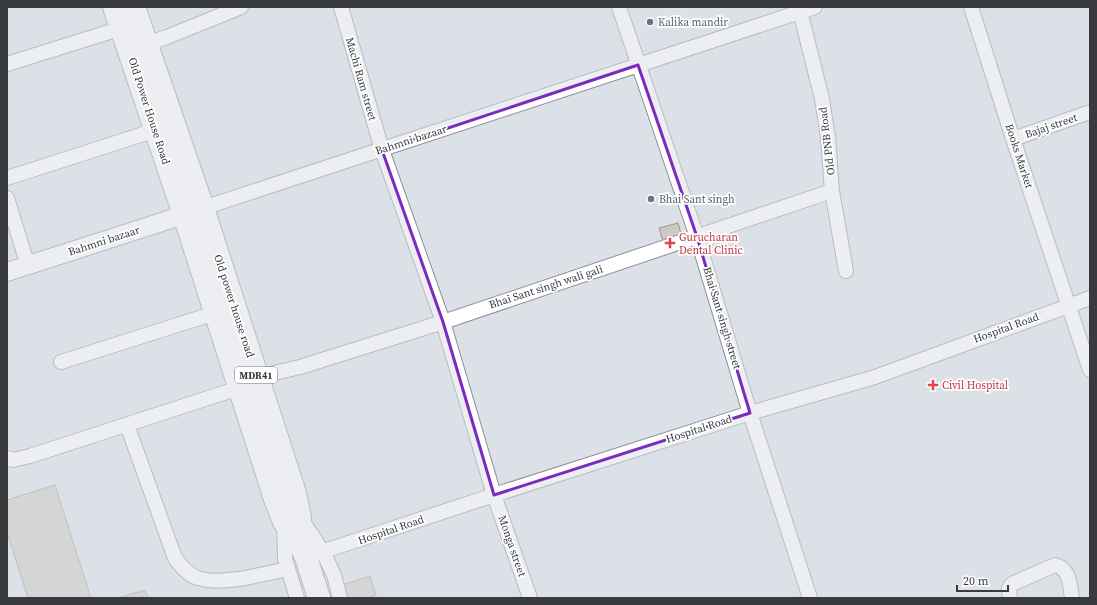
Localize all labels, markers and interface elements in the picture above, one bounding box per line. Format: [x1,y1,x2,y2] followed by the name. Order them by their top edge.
[658,15,728,30] place label: Kalika mandir
[645,17,655,27] marker: Kalika mandir
[342,36,380,123] street label: Machi Ram street
[125,56,174,167] street label: Old Power House Road
[815,105,839,176] street label: Old PNB Road
[1023,110,1080,142] street label: Bajaj street
[373,121,449,159] street label: Bahmni bazaar
[1002,122,1037,191] street label: Books Market
[659,192,735,207] place label: Bhai Sant singh
[646,194,656,204] marker: Bhai Sant singh
[66,222,142,260] street label: Bahmni bazaar
[679,230,743,258] place label: Gurucharan Dental Clinic
[664,237,676,249] marker: Gurucharan Dental Clinic
[210,252,258,360] street label: Old power house road
[487,262,605,312] street label: Bhai Sant singh wali gali
[699,265,745,371] street label: Bhai Sant singh street
[971,309,1042,347] street label: Hospital Road
[235,367,277,383] road number: MDR41
[942,378,1008,393] place label: Civil Hospital
[927,379,939,391] marker: Civil Hospital
[664,411,735,447] street label: Hospital Road
[356,511,427,548] street label: Hospital Road
[495,513,530,579] street label: Monga street
[957,567,1008,593] scale bar
[963,573,989,589] text: 20 m

